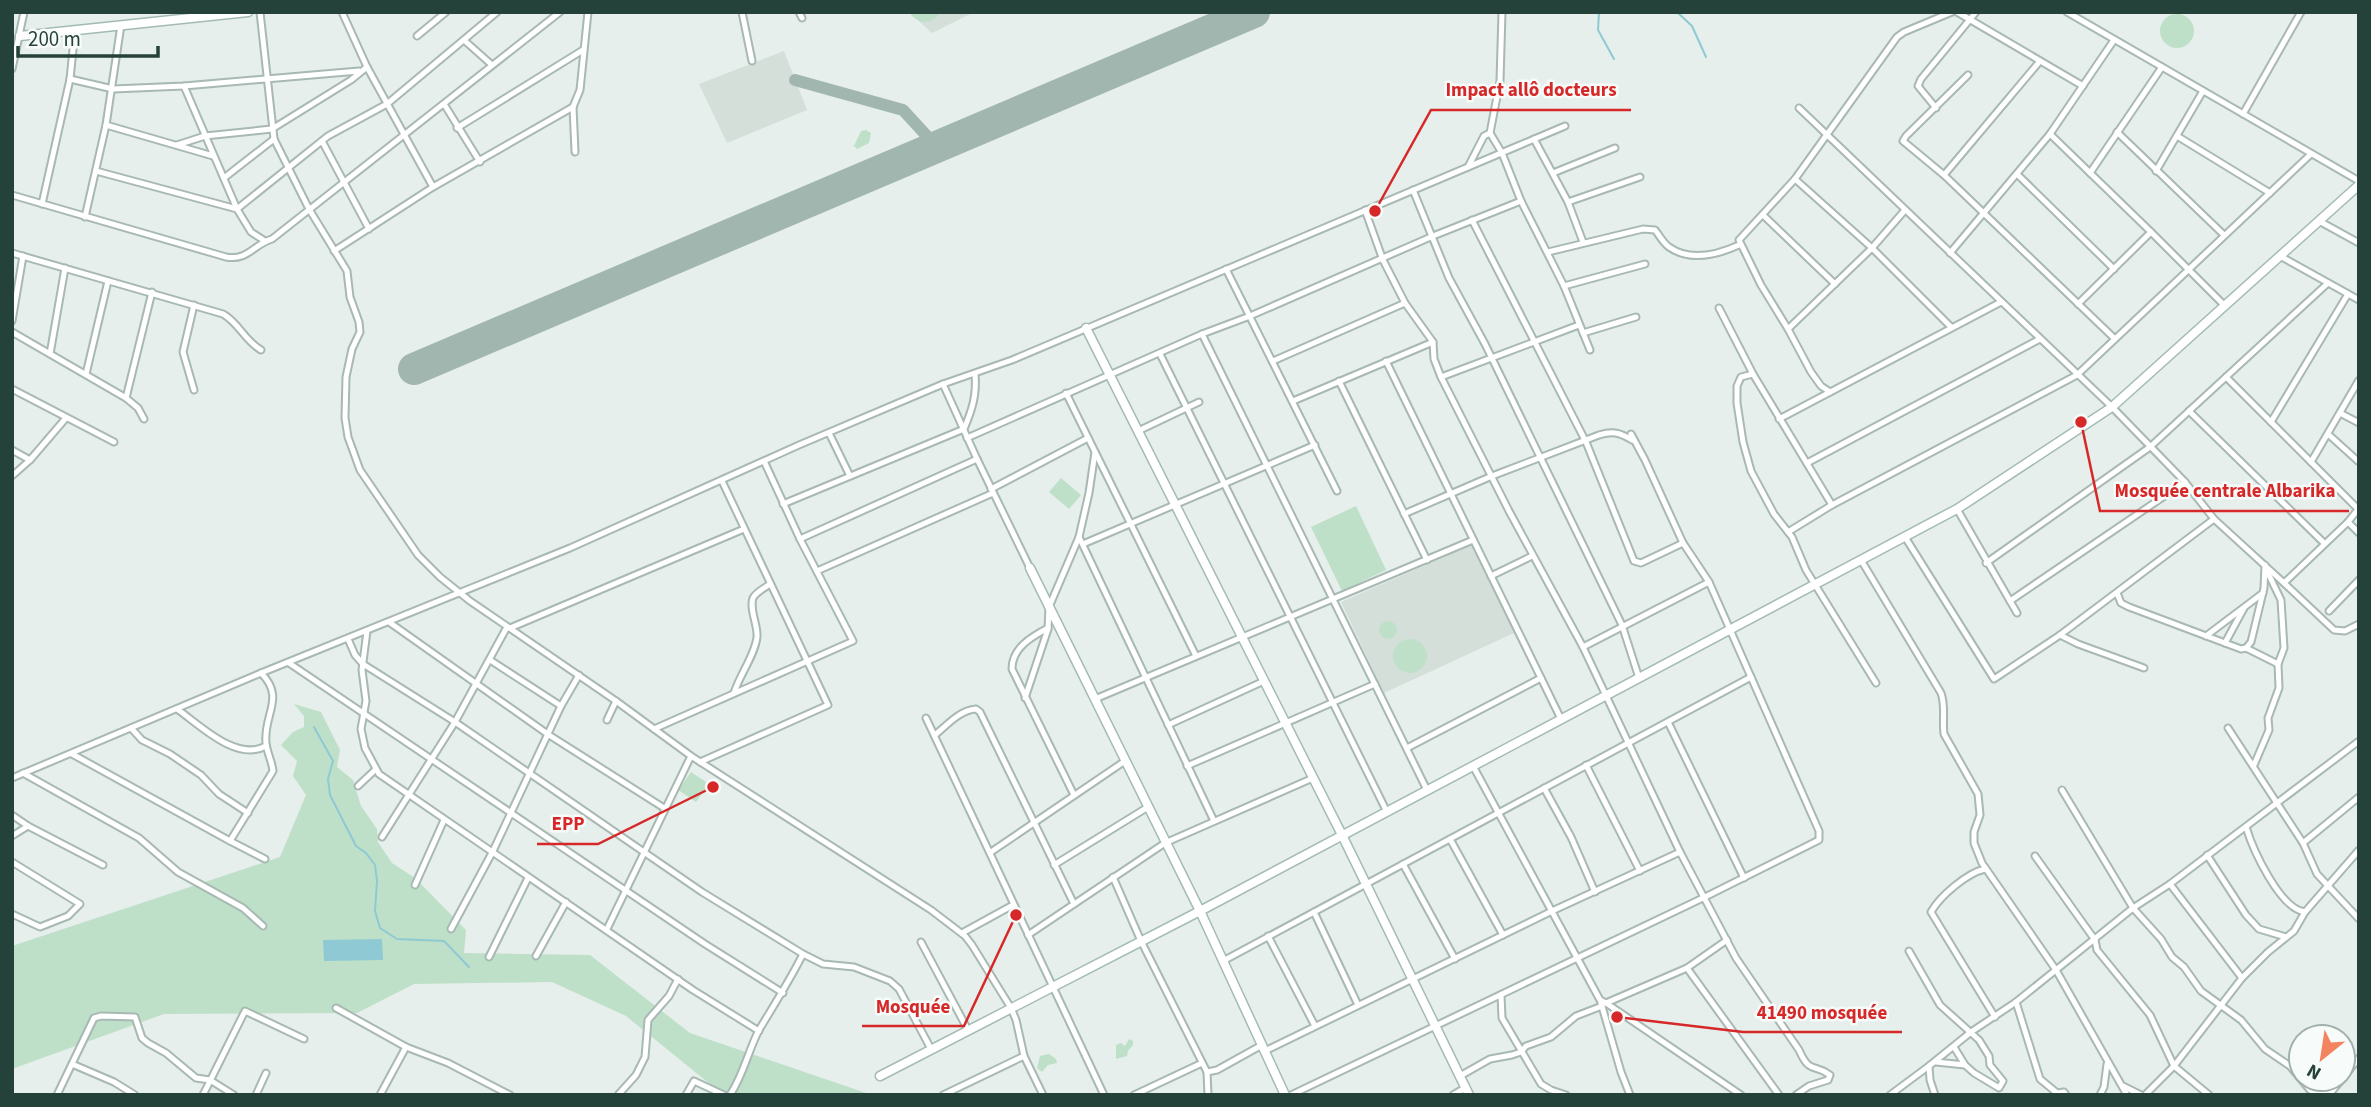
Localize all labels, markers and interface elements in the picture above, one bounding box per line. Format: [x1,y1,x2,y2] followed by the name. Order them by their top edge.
[18,14,158,58] scale bar
[28,24,81,54] text: 200 m
[1431,70,1631,110] callout: Impact allô docteurs
[1445,77,1617,104] text: Impact allô docteurs
[2100,471,2349,511] callout: Mosquée centrale Albarika
[2114,478,2336,505] text: Mosquée centrale Albarika
[537,804,598,844] callout: EPP
[551,811,585,838] text: EPP
[862,986,964,1026] callout: Mosquée
[1743,992,1902,1032] callout: 41490 mosquée
[876,994,951,1021] text: Mosquée
[1757,1000,1887,1027] text: 41490 mosquée
[2287,1023,2357,1093] north arrow
[2302,1057,2326,1086] text: N

